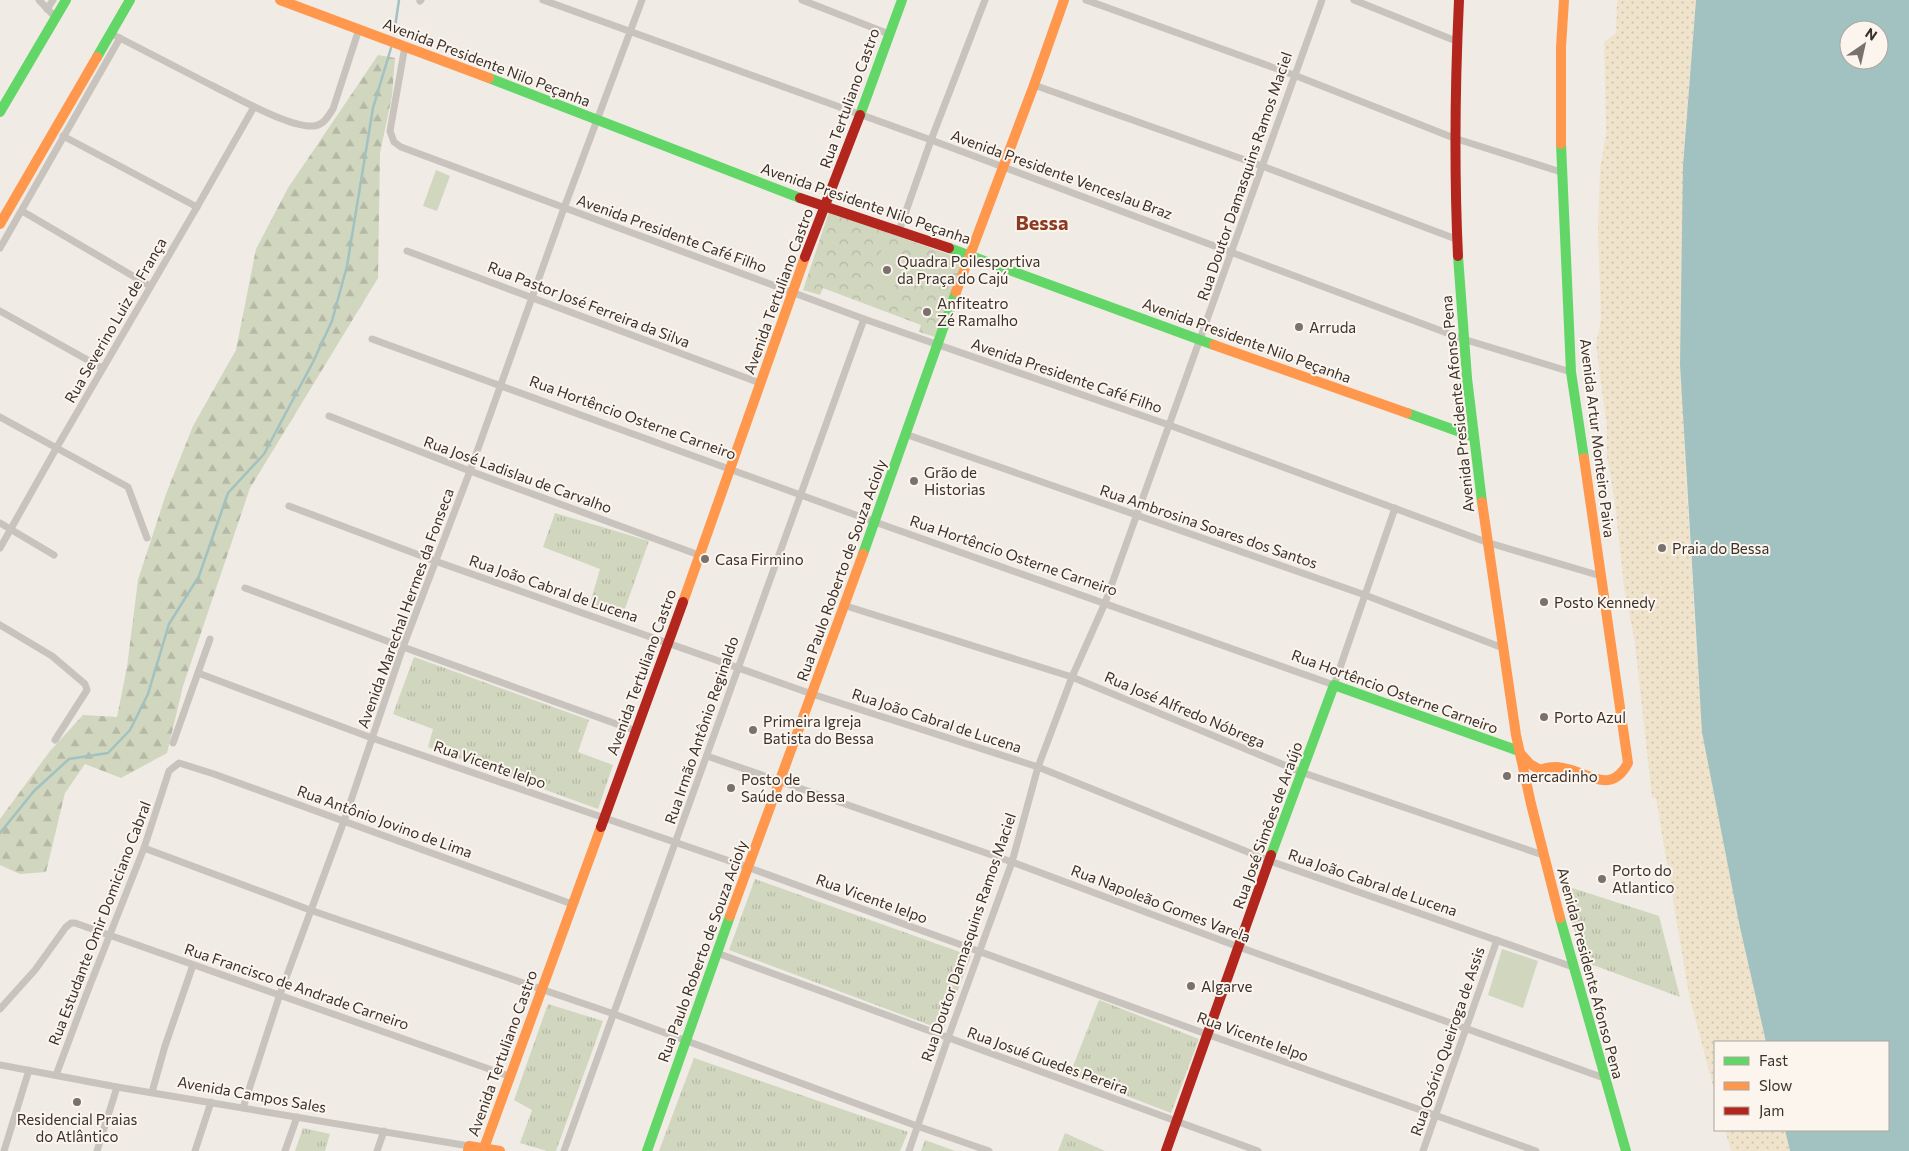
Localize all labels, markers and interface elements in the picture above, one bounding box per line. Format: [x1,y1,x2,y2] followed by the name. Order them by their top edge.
[381,14,593,110] street label: Avenida Presidente Nilo Peçanha
[1839,20,1889,70] north arrow
[1862,24,1881,44] text: N
[815,26,883,170] street label: Rua Tertuliano Castro
[1193,49,1295,303] street label: Rua Doutor Damasquins Ramos Maciel
[949,125,1175,223] street label: Avenida Presidente Venceslau Braz
[759,159,973,247] street label: Avenida Presidente Nilo Peçanha
[574,190,770,276] street label: Avenida Presidente Café Filho
[740,205,816,377] street label: Avenida Tertuliano Castro
[1016,210,1068,234] district label: Bessa
[60,234,170,406] street label: Rua Severino Luiz de França
[897,252,1040,287] place label: Quadra Poilesportiva da Praça do Cajú
[485,257,693,351] street label: Rua Pastor José Ferreira da Silva
[881,264,893,276] marker: Quadra Poilesportiva da Praça do Cajú
[937,294,1018,329] place label: Anfiteatro Zé Ramalho
[1140,294,1354,386] street label: Avenida Presidente Nilo Peçanha
[1437,295,1477,513] street label: Avenida Presidente Afonso Pena
[921,306,933,318] marker: Anfiteatro Zé Ramalho
[1309,318,1356,336] place label: Arruda
[1293,321,1305,333] marker: Arruda
[969,334,1165,416] street label: Avenida Presidente Café Filho
[1577,337,1619,539] street label: Avenida Artur Monteiro Paiva
[527,371,739,463] street label: Rua Hortêncio Osterne Carneiro
[421,432,615,516] street label: Rua José Ladislau de Carvalho
[792,456,890,684] street label: Rua Paulo Roberto de Souza Acioly
[924,463,986,498] place label: Grão de Historias
[908,475,920,487] marker: Grão de Historias
[1098,480,1320,572] street label: Rua Ambrosina Soares dos Santos
[353,485,457,731] street label: Avenida Marechal Hermes da Fonseca
[908,511,1120,599] street label: Rua Hortêncio Osterne Carneiro
[1672,539,1769,557] place label: Praia do Bessa
[1656,542,1668,554] marker: Praia do Bessa
[715,550,804,568] place label: Casa Firmino
[467,551,641,625] street label: Rua João Cabral de Lucena
[699,553,711,565] marker: Casa Firmino
[603,586,679,758] street label: Avenida Tertuliano Castro
[1554,593,1656,611] place label: Posto Kennedy
[1538,596,1550,608] marker: Posto Kennedy
[660,634,742,826] street label: Rua Irmão Antônio Reginaldo
[1289,645,1501,737] street label: Rua Hortêncio Osterne Carneiro
[1102,667,1268,751] street label: Rua José Alfredo Nóbrega
[850,684,1024,756] street label: Rua João Cabral de Lucena
[1554,708,1626,726] place label: Porto Azul
[1538,711,1550,723] marker: Porto Azul
[763,712,874,747] place label: Primeira Igreja Batista do Bessa
[747,724,759,736] marker: Primeira Igreja Batista do Bessa
[431,736,549,792] street label: Rua Vicente Ielpo
[1228,739,1306,911] street label: Rua José Simões de Araújo
[1517,767,1598,785] place label: mercadinho
[741,770,845,805] place label: Posto de Saúde do Bessa
[1501,770,1513,782] marker: mercadinho
[295,781,475,861] street label: Rua Antônio Jovino de Lima
[725,782,737,794] marker: Posto de Saúde do Bessa
[44,798,154,1048] street label: Rua Estudante Omir Domiciano Cabral
[917,810,1019,1064] street label: Rua Doutor Damasquins Ramos Maciel
[653,837,751,1065] street label: Rua Paulo Roberto de Souza Acioly
[1286,845,1460,919] street label: Rua João Cabral de Lucena
[1069,860,1253,946] street label: Rua Napoleão Gomes Varela
[1612,861,1675,896] place label: Porto do Atlantico
[1554,865,1628,1081] street label: Avenida Presidente Afonso Pena
[814,869,930,927] street label: Rua Vicente Ielpo
[1596,873,1608,885] marker: Porto do Atlantico
[182,939,412,1033] street label: Rua Francisco de Andrade Carneiro
[1406,944,1488,1138] street label: Rua Osório Queiroga de Assis
[464,967,540,1139] street label: Avenida Tertuliano Castro
[1201,977,1252,995] place label: Algarve
[1185,980,1197,992] marker: Algarve
[1195,1007,1311,1065] street label: Rua Vicente Ielpo
[965,1022,1131,1098] street label: Rua Josué Guedes Pereira
[1714,1041,1889,1131] legend
[1759,1051,1788,1069] text: Fast
[176,1072,328,1116] street label: Avenida Campos Sales
[1759,1076,1792,1094] text: Slow
[71,1096,83,1108] marker: Residencial Praias do Atlântico
[1759,1101,1784,1119] text: Jam
[17,1110,138,1145] place label: Residencial Praias do Atlântico

